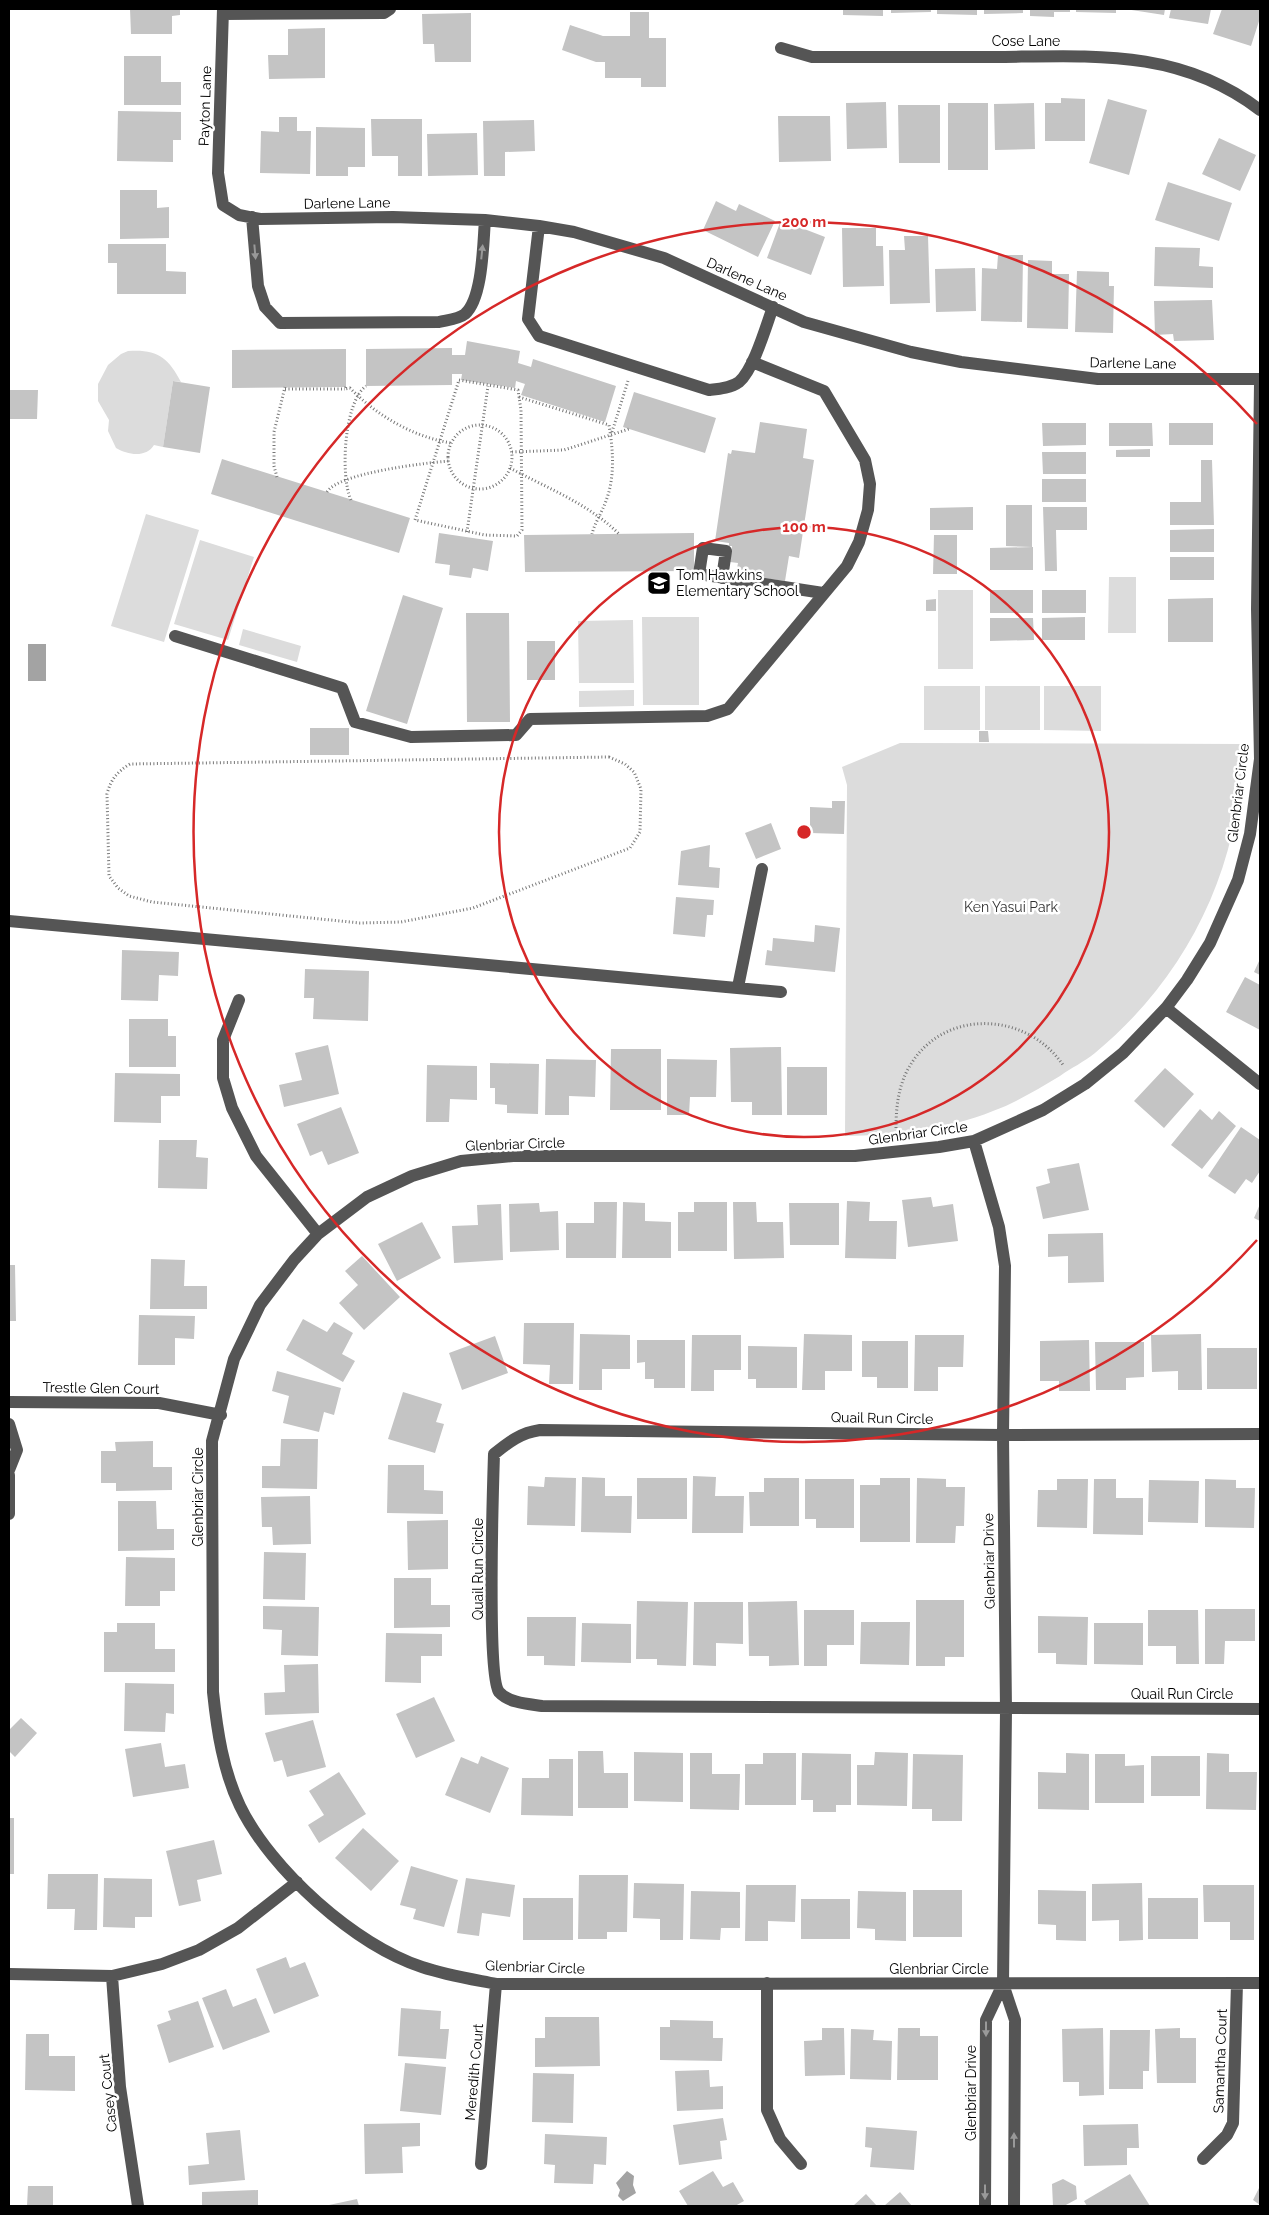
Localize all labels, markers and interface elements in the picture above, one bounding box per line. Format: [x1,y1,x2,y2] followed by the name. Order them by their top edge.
[992,33,1060,49] street label: Cose Lane
[196,66,214,146] street label: Payton Lane
[304,194,390,212] street label: Darlene Lane
[782,213,826,231] text: 200 m
[251,244,259,260] one-way arrow
[478,244,486,260] one-way arrow
[704,254,790,304] street label: Darlene Lane
[1090,354,1176,372] street label: Darlene Lane
[782,518,826,536] text: 100 m
[676,567,799,599] place label: Tom Hawkins Elementary School
[646,570,672,596] school or university icon: Tom Hawkins Elementary School
[1224,743,1252,843] street label: Glenbriar Circle
[795,823,813,841] centre of rings
[964,899,1058,915] park label: Ken Yasui Park
[868,1118,968,1148] street label: Glenbriar Circle
[465,1134,565,1154] street label: Glenbriar Circle
[42,1379,160,1397] street label: Trestle Glen Court
[831,1409,933,1427] street label: Quail Run Circle
[190,1447,206,1547] street label: Glenbriar Circle
[980,1513,998,1609] street label: Glenbriar Drive
[470,1518,486,1620] street label: Quail Run Circle
[1131,1686,1233,1702] street label: Quail Run Circle
[485,1957,585,1977] street label: Glenbriar Circle
[889,1961,989,1977] street label: Glenbriar Circle
[1210,2008,1230,2114] street label: Samantha Court
[982,2022,990,2038] one-way arrow
[462,2023,486,2121] street label: Meredith Court
[963,2045,979,2141] street label: Glenbriar Drive
[96,2053,120,2133] street label: Casey Court
[1010,2132,1018,2148] one-way arrow
[981,2184,989,2200] one-way arrow

